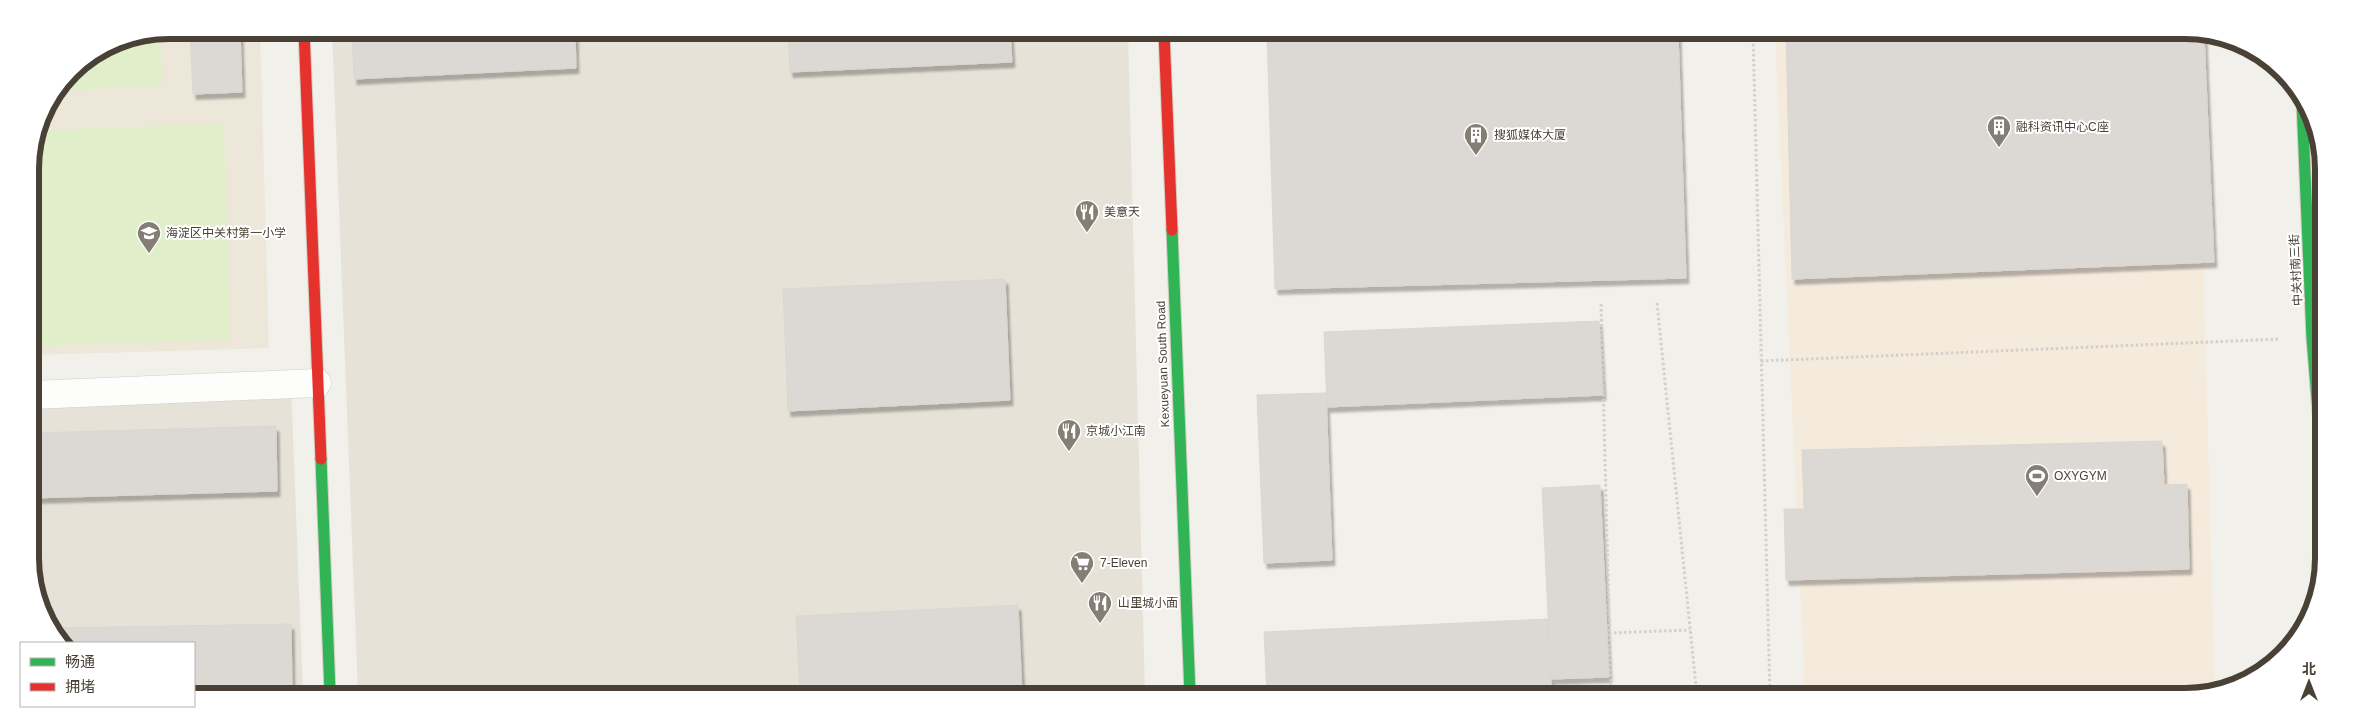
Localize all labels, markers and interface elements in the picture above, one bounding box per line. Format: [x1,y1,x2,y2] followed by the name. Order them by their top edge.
[1986,114,2012,148] building icon: 融科资讯中心C座
[2016,120,2109,134] place label: 融科资讯中心C座
[1463,122,1489,156] building icon: 搜狐媒体大厦
[1494,128,1566,142] place label: 搜狐媒体大厦
[1074,199,1100,233] restaurant icon: 美意天
[1104,205,1140,219] place label: 美意天
[136,220,162,254] school or university icon: 海淀区中关村第一小学
[166,226,286,240] place label: 海淀区中关村第一小学
[2287,234,2305,306] street label: 中关村南三街
[1154,300,1172,428] street label: Kexueyuan South Road
[1056,418,1082,452] restaurant icon: 京城小江南
[1086,424,1146,438] place label: 京城小江南
[2024,463,2050,497] sports icon: OXYGYM
[2054,469,2107,483] place label: OXYGYM
[1069,550,1095,584] supermarket icon: 7-Eleven
[1100,556,1147,570] place label: 7-Eleven
[1087,590,1113,624] restaurant icon: 山里城小面
[1118,596,1178,610] place label: 山里城小面
[20,642,195,707] legend
[65,653,95,670] text: 畅通
[2284,657,2334,707] north arrow
[2302,661,2316,677] text: 北
[65,678,95,695] text: 拥堵

